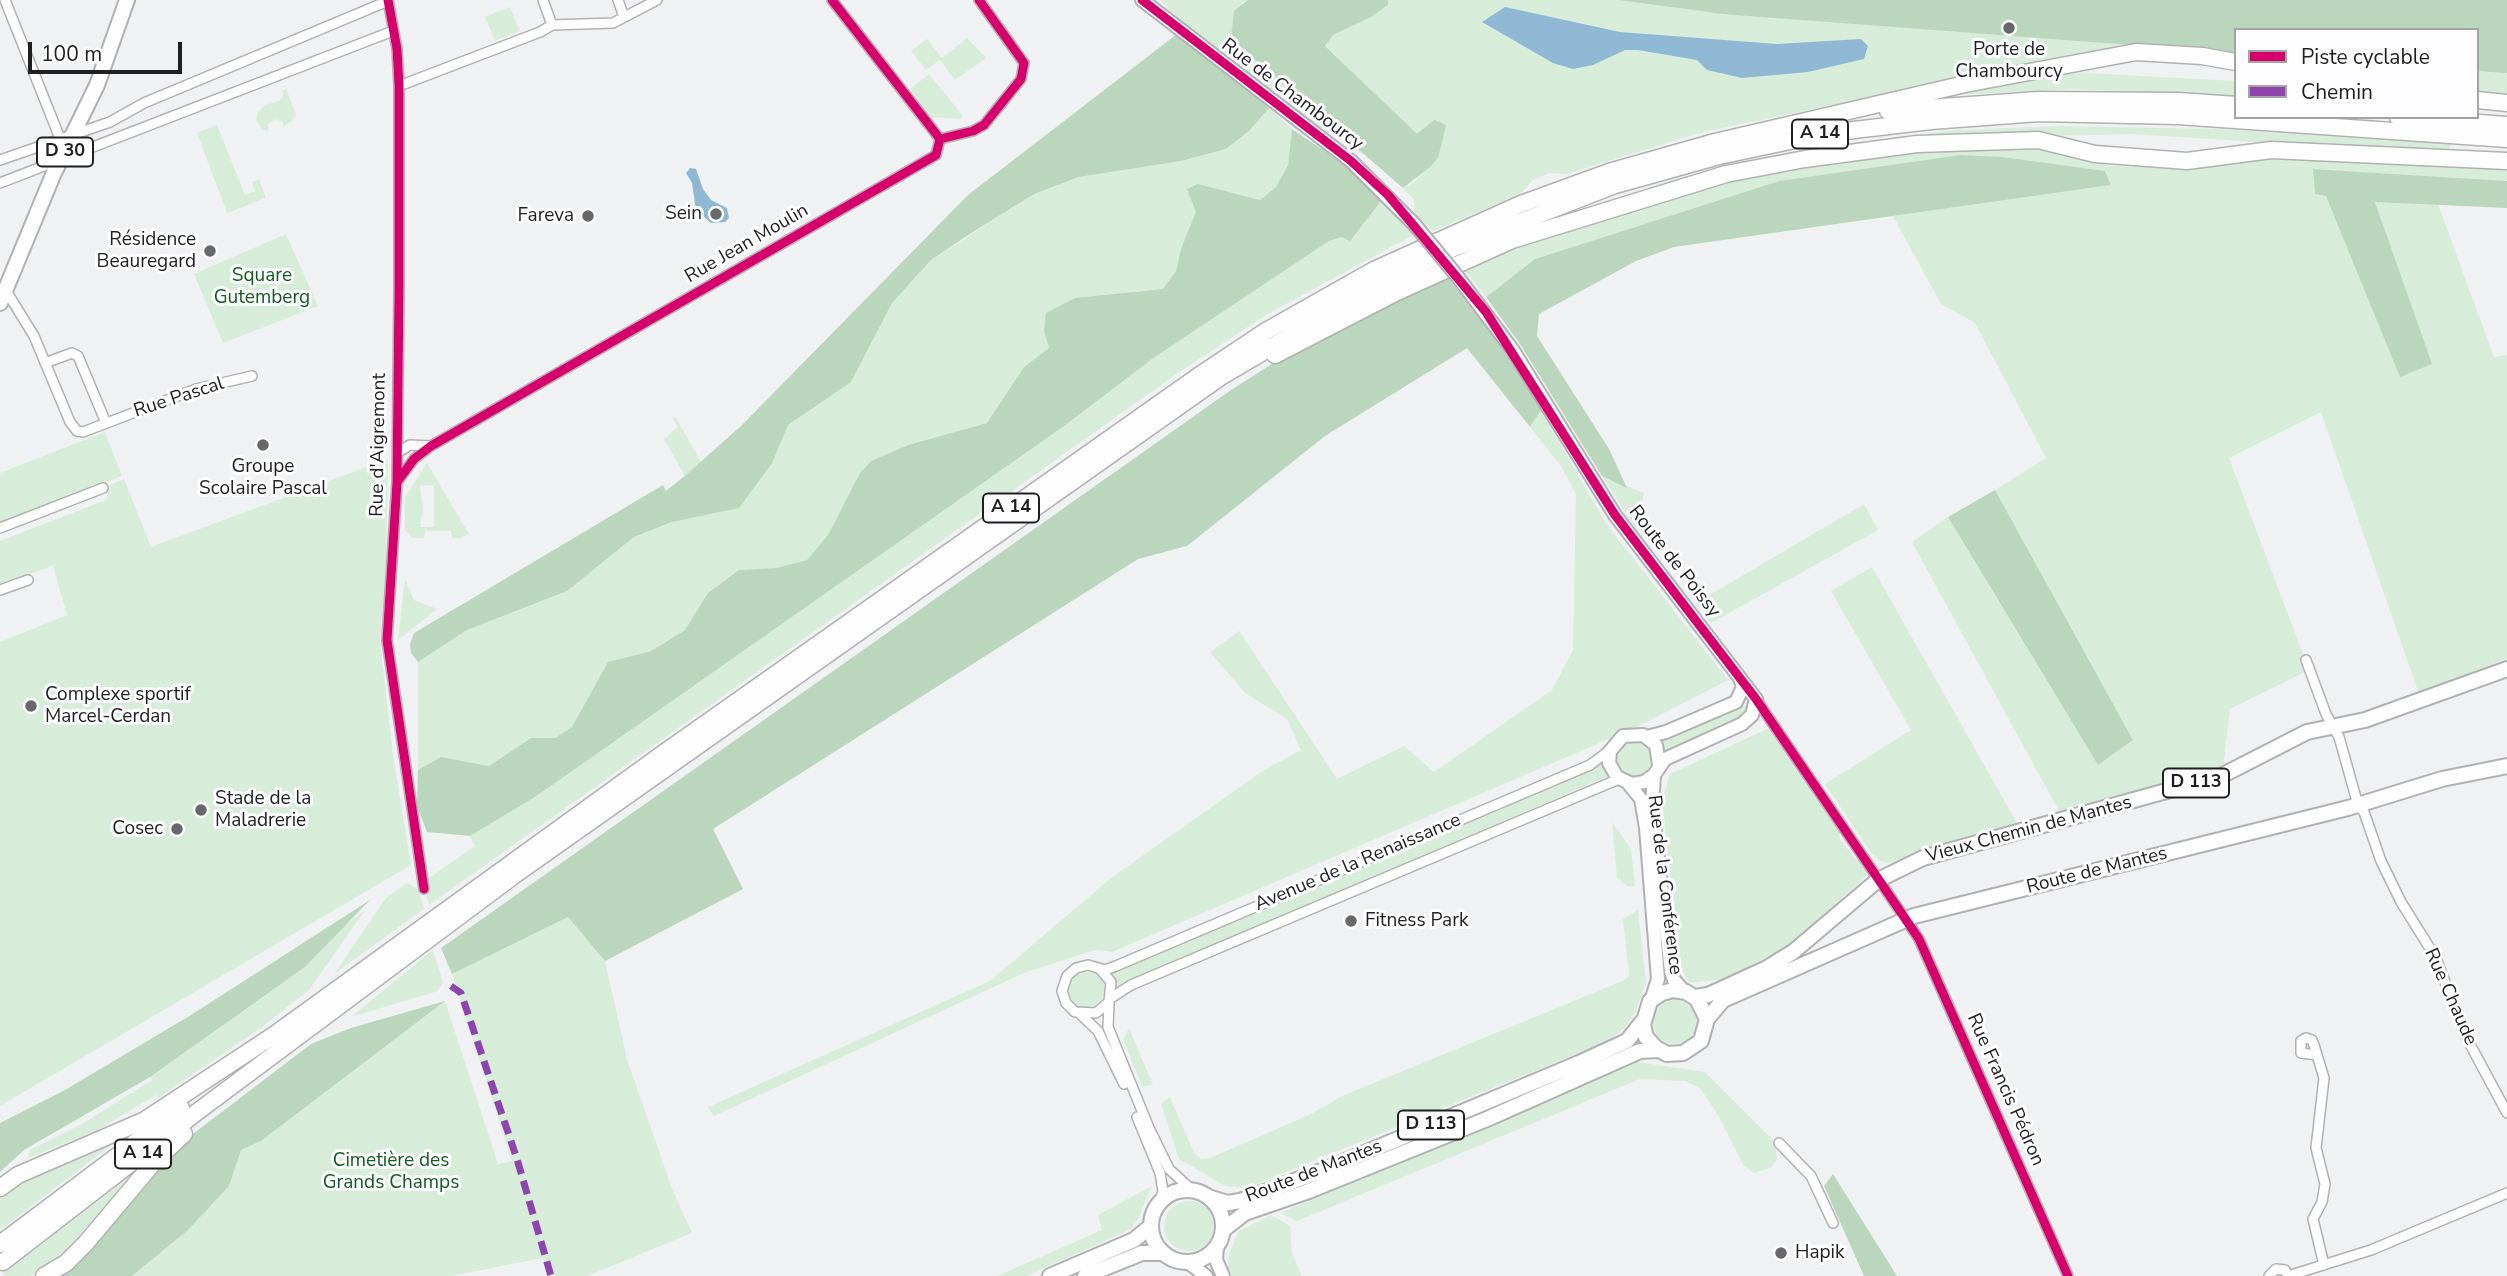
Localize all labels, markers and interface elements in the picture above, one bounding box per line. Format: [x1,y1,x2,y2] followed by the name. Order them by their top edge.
[2001,20,2017,36] marker: Porte de Chambourcy
[32,28,186,72] scale bar
[2234,28,2479,119] legend
[1216,34,1368,156] street label: Rue de Chambourcy
[1955,39,2063,83] place label: Porte de Chambourcy
[41,40,102,68] text: 100 m
[2301,43,2430,71] text: Piste cyclable
[2301,78,2373,106] text: Chemin
[1792,119,1848,148] road number: A 14
[37,138,93,167] road number: D 30
[681,199,813,289] street label: Rue Jean Moulin
[665,203,702,225] place label: Sein
[518,205,574,227] place label: Fareva
[708,206,724,222] marker: Sein
[580,208,596,224] marker: Fareva
[97,229,196,273] place label: Résidence Beauregard
[202,243,218,259] marker: Résidence Beauregard
[214,265,310,309] park label: Square Gutemberg
[131,373,227,423] street label: Rue Pascal
[366,373,392,517] street label: Rue d'Aigremont
[255,437,271,453] marker: Groupe Scolaire Pascal
[199,456,327,500] place label: Groupe Scolaire Pascal
[983,494,1039,522] road number: A 14
[1623,501,1725,623] street label: Route de Poissy
[45,684,191,728] place label: Complexe sportif Marcel-Cerdan
[23,698,39,714] marker: Complexe sportif Marcel-Cerdan
[2163,768,2229,798] road number: D 113
[215,788,311,832] place label: Stade de la Maladrerie
[1924,792,2134,868] street label: Vieux Chemin de Mantes
[1642,794,1686,976] street label: Rue de la Conférence
[193,802,209,818] marker: Stade de la Maladrerie
[1251,809,1465,917] street label: Avenue de la Renaissance
[112,818,163,840] place label: Cosec
[169,821,185,837] marker: Cosec
[2024,842,2170,900] street label: Route de Mantes
[1365,910,1468,932] place label: Fitness Park
[1343,913,1359,929] marker: Fitness Park
[2418,945,2482,1049] street label: Rue Chaude
[1961,1010,2049,1170] street label: Rue Francis Pédron
[1398,1110,1464,1140] road number: D 113
[1243,1136,1385,1208] street label: Route de Mantes
[115,1140,171,1168] road number: A 14
[323,1150,459,1194] park label: Cimetière des Grands Champs
[1795,1242,1845,1264] place label: Hapik
[1773,1245,1789,1261] marker: Hapik

